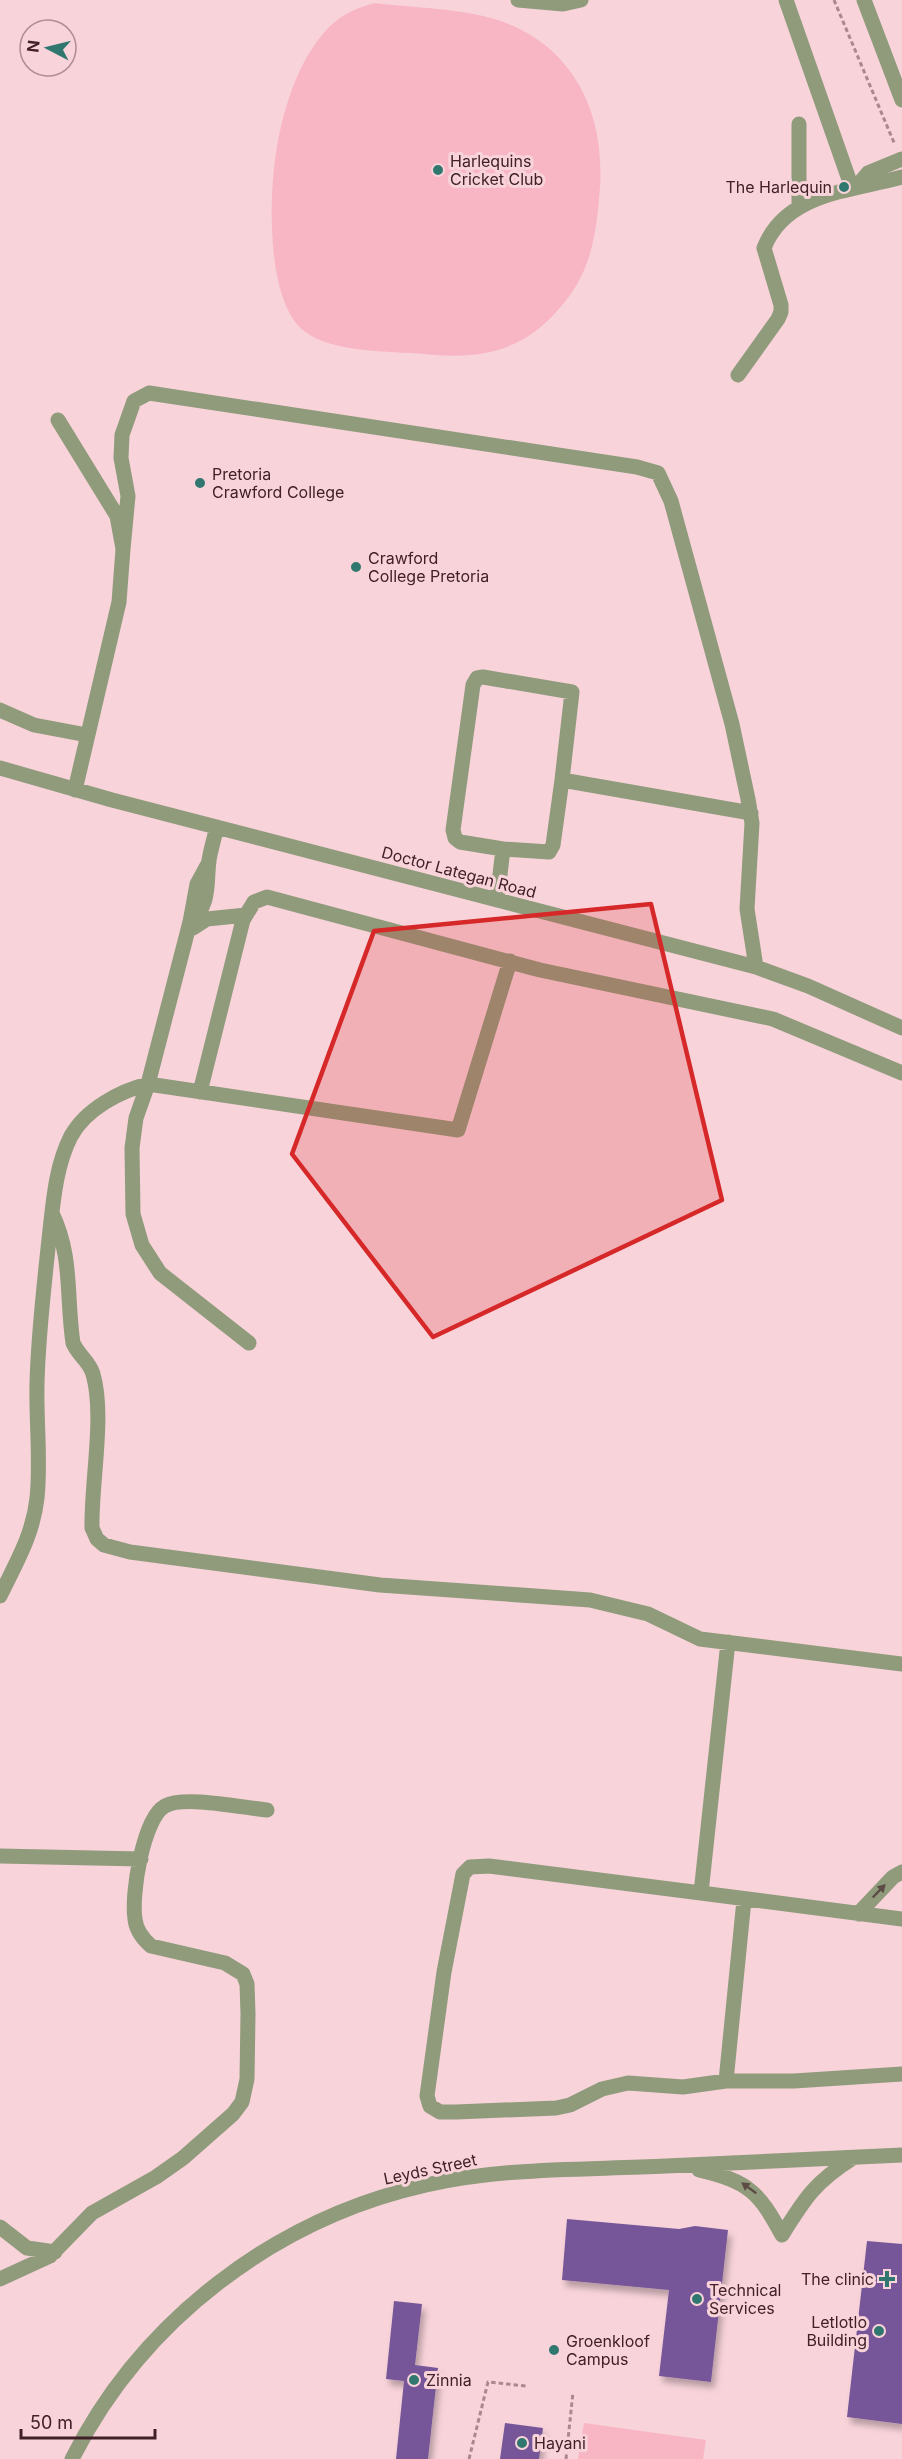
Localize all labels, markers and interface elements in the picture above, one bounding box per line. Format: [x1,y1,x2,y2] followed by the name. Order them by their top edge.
[18,18,78,78] north arrow
[22,39,44,53] text: N
[450,151,543,189] place label: Harlequins Cricket Club
[431,163,445,177] marker: Harlequins Cricket Club
[725,177,832,197] place label: The Harlequin
[837,180,851,194] marker: The Harlequin
[212,464,344,502] place label: Pretoria Crawford College
[193,476,207,490] marker: Pretoria Crawford College
[368,548,489,586] place label: Crawford College Pretoria
[349,560,363,574] marker: Crawford College Pretoria
[379,842,539,902] street label: Doctor Lategan Road
[872,1884,886,1899] one-way arrow
[382,2149,478,2189] street label: Leyds Street
[741,2182,757,2194] one-way arrow
[801,2269,874,2289] place label: The clinic
[878,2270,896,2288] marker: The clinic
[709,2280,782,2318] place label: Technical Services
[690,2292,704,2306] marker: Technical Services
[806,2312,867,2350] place label: Letlotlo Building
[872,2324,886,2338] marker: Letlotlo Building
[566,2331,650,2369] place label: Groenkloof Campus
[547,2343,561,2357] marker: Groenkloof Campus
[426,2370,472,2390] place label: Zinnia
[407,2373,421,2387] marker: Zinnia
[21,2402,154,2440] scale bar
[30,2412,73,2433] text: 50 m
[534,2433,586,2453] place label: Hayani
[515,2436,529,2450] marker: Hayani

